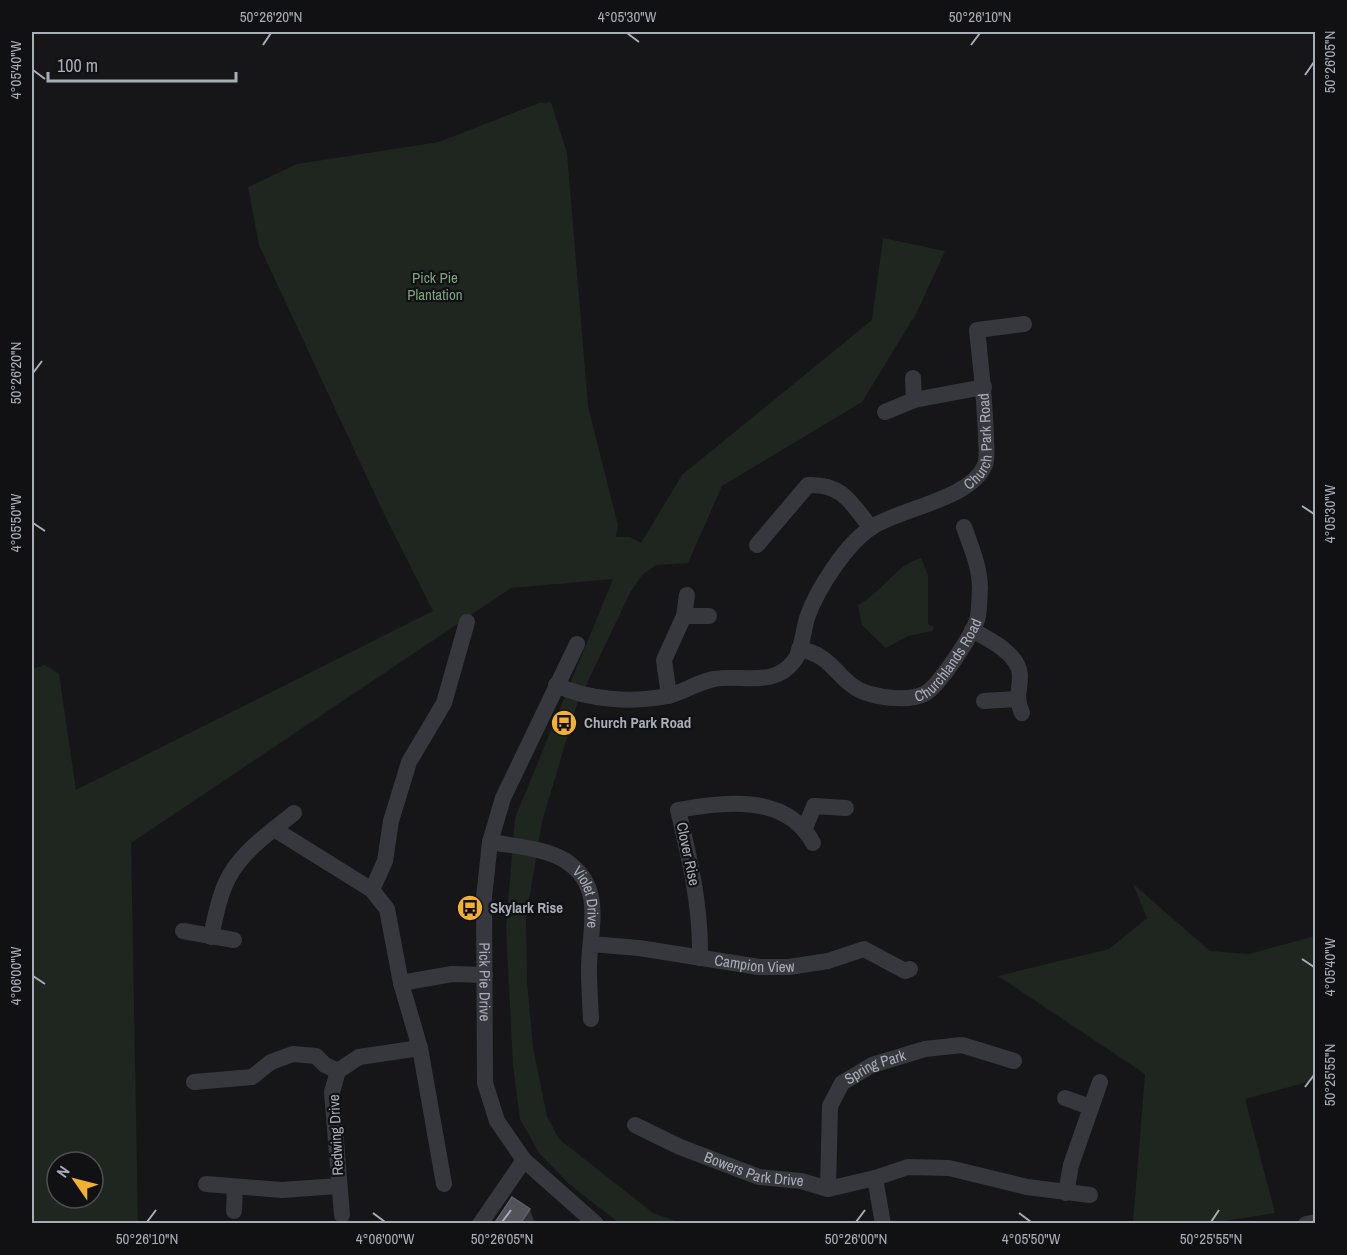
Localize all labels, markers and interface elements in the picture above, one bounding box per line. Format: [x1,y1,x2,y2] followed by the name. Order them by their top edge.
[240,6,302,27] text: 50°26'20"N
[598,6,657,27] text: 4°05'30"W
[949,6,1011,27] text: 50°26'10"N
[1319,31,1340,93] text: 50°26'05"N
[5,40,26,99] text: 4°05'40"W
[48,45,236,83] scale bar
[57,53,98,78] text: 100 m
[407,267,463,305] park label: Pick Pie Plantation
[5,342,26,404] text: 50°26'20"N
[959,393,997,495] street label: Church Park Road
[1319,484,1340,543] text: 4°05'30"W
[5,493,26,552] text: 4°05'50"W
[912,615,987,707] street label: Churchlands Road
[549,708,579,738] bus stop icon: Church Park Road
[584,712,691,733] place label: Church Park Road
[672,820,705,888] street label: Clover Rise
[568,861,604,929] street label: Violet Drive
[455,893,485,923] bus stop icon: Skylark Rise
[490,897,563,918] place label: Skylark Rise
[1319,937,1340,996] text: 4°05'40"W
[474,943,496,1021] street label: Pick Pie Drive
[5,946,26,1005] text: 4°06'00"W
[713,949,796,977] street label: Campion View
[840,1044,909,1089] street label: Spring Park
[1319,1044,1340,1106] text: 50°25'55"N
[323,1094,348,1176] street label: Redwing Drive
[701,1146,805,1191] street label: Bowers Park Drive
[45,1150,105,1210] north arrow
[51,1161,74,1182] text: N
[116,1228,178,1249] text: 50°26'10"N
[356,1228,415,1249] text: 4°06'00"W
[471,1228,533,1249] text: 50°26'05"N
[825,1228,887,1249] text: 50°26'00"N
[1002,1228,1061,1249] text: 4°05'50"W
[1180,1228,1242,1249] text: 50°25'55"N

